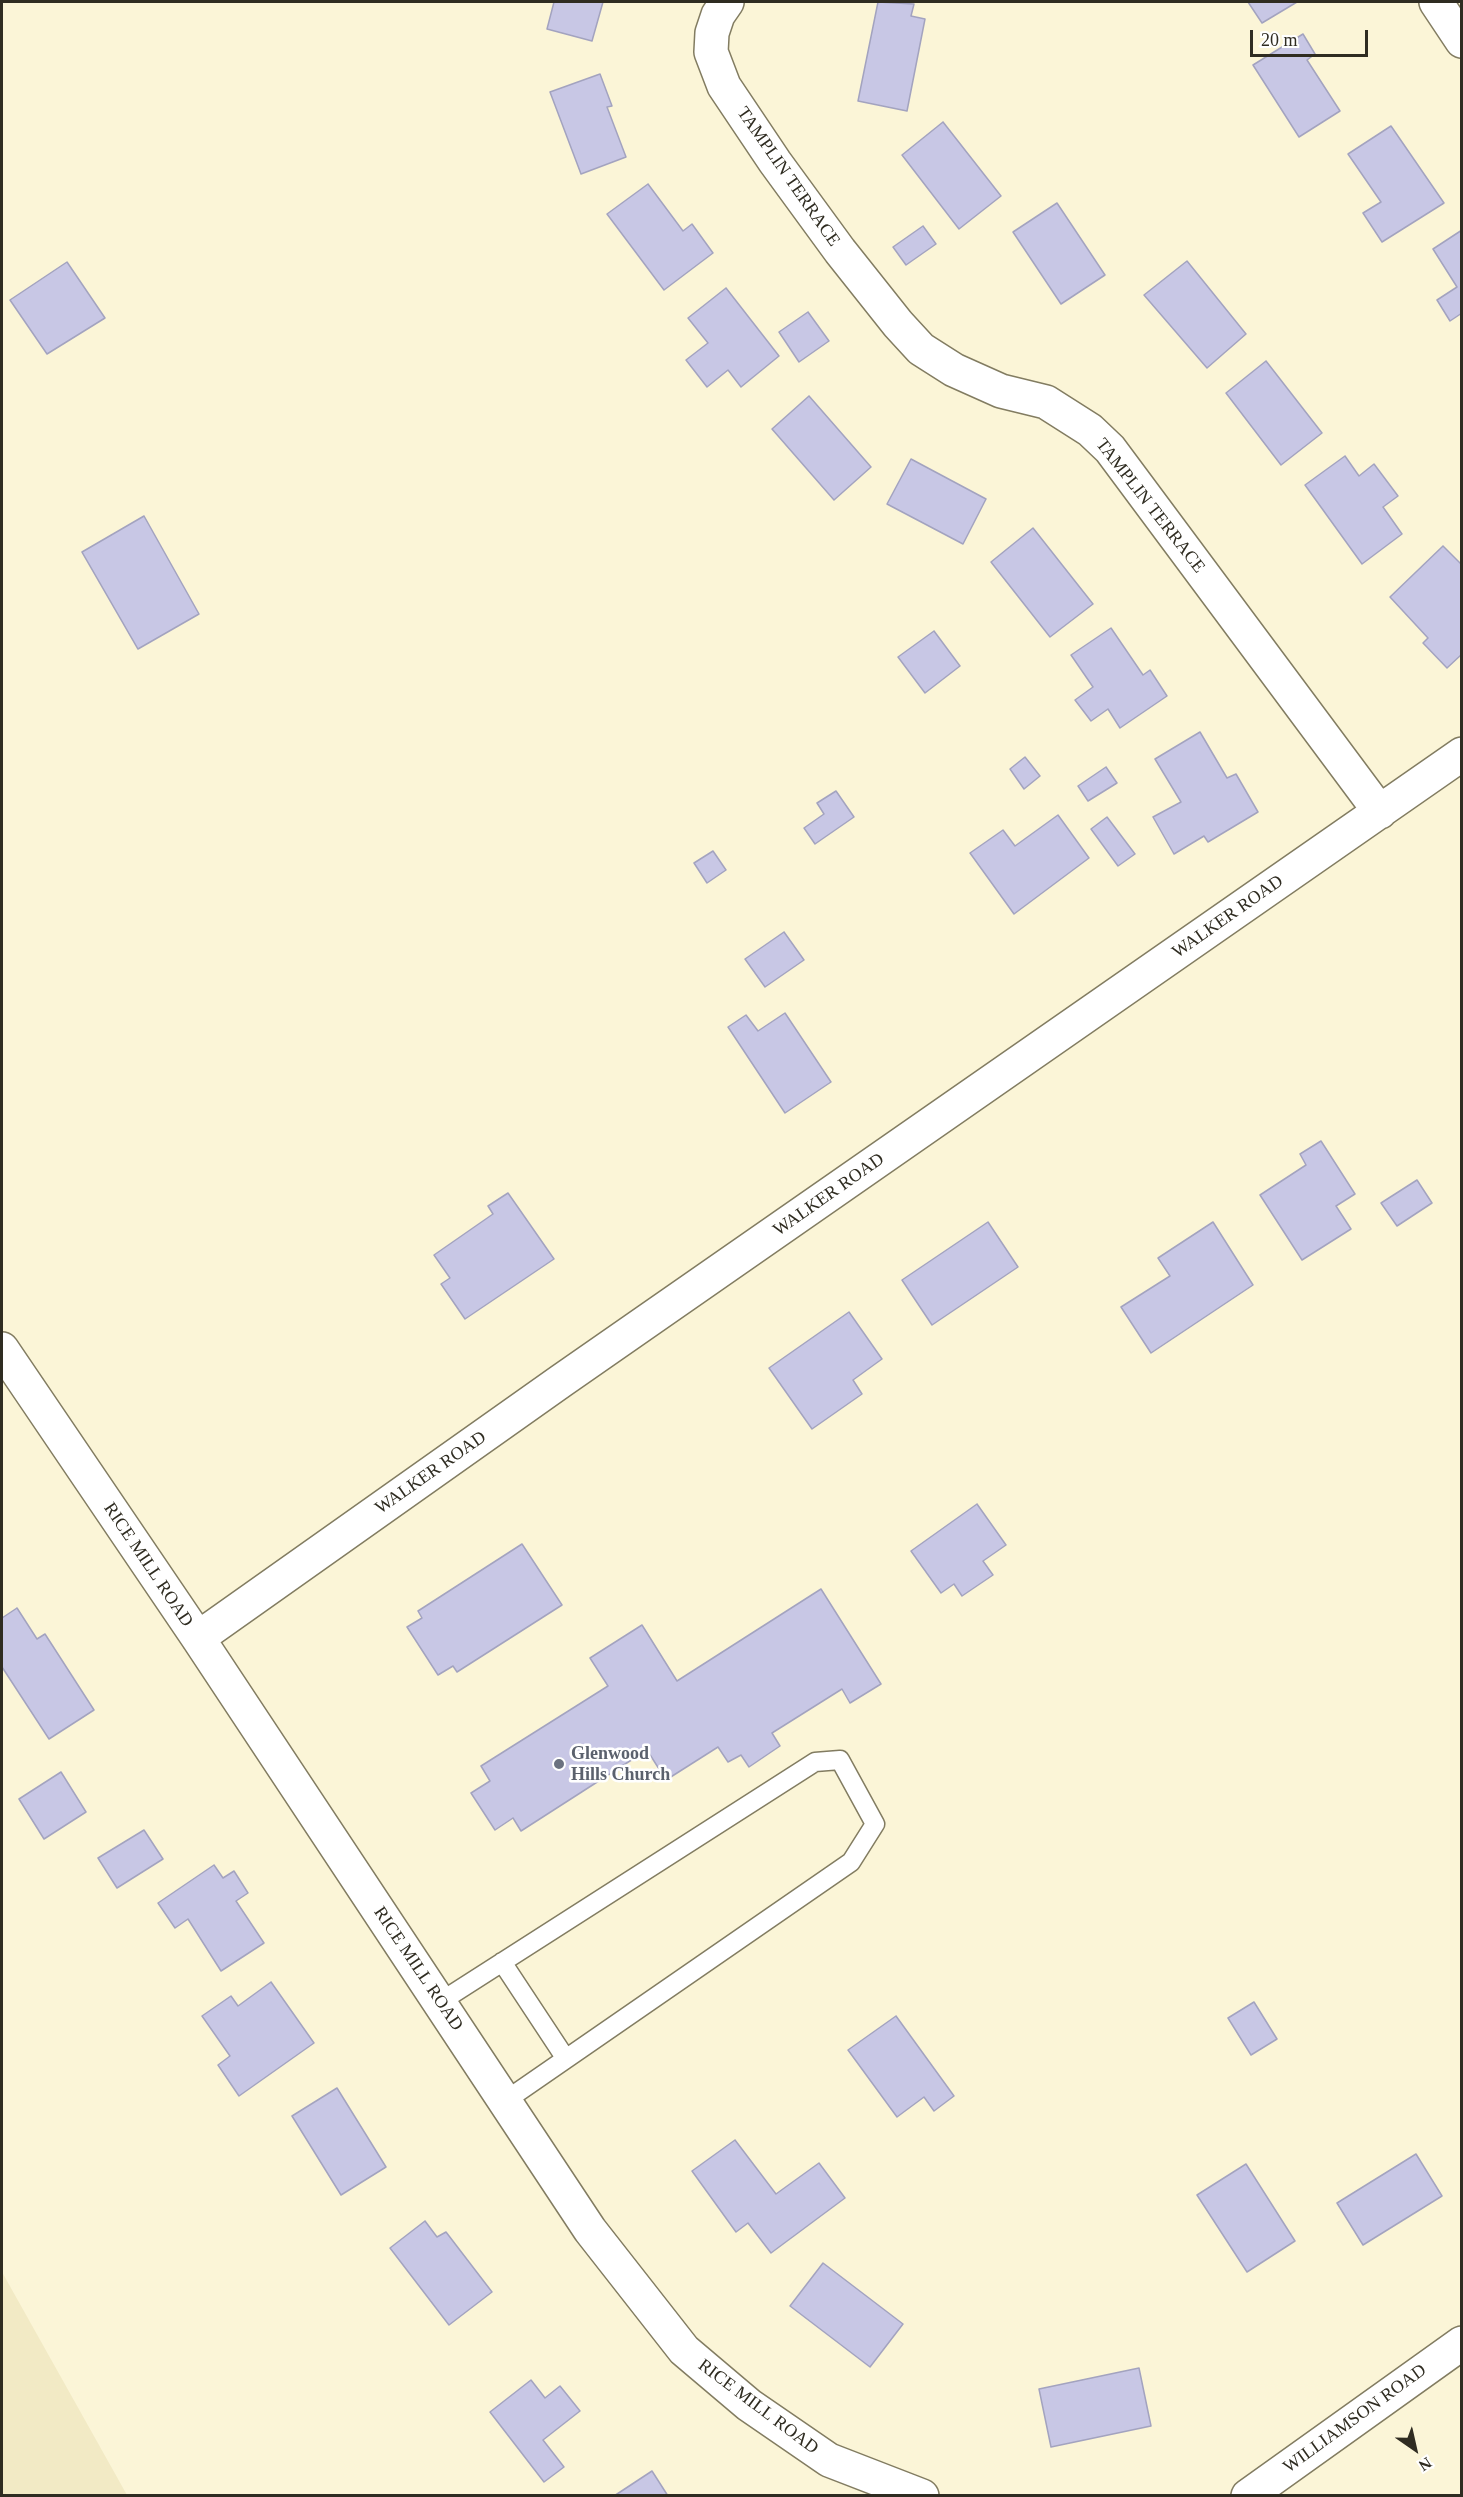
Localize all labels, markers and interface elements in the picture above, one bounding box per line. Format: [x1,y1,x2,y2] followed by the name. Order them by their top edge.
[1253,18,1372,56] scale bar
[1261,30,1298,50] text: 20 m
[732,103,844,251] street label: TAMPLIN TERRACE
[1091,434,1209,578] street label: TAMPLIN TERRACE
[1168,871,1288,963] street label: WALKER ROAD
[769,1149,889,1241] street label: WALKER ROAD
[371,1427,491,1519] street label: WALKER ROAD
[99,1499,197,1631] street label: RICE MILL ROAD
[571,1743,670,1786] place label: Glenwood Hills Church
[552,1757,566,1771] marker: Glenwood Hills Church
[369,1903,467,2035] street label: RICE MILL ROAD
[694,2355,822,2459] street label: RICE MILL ROAD
[1279,2360,1431,2478] street label: WILLIAMSON ROAD
[1385,2419,1445,2479] north arrow

